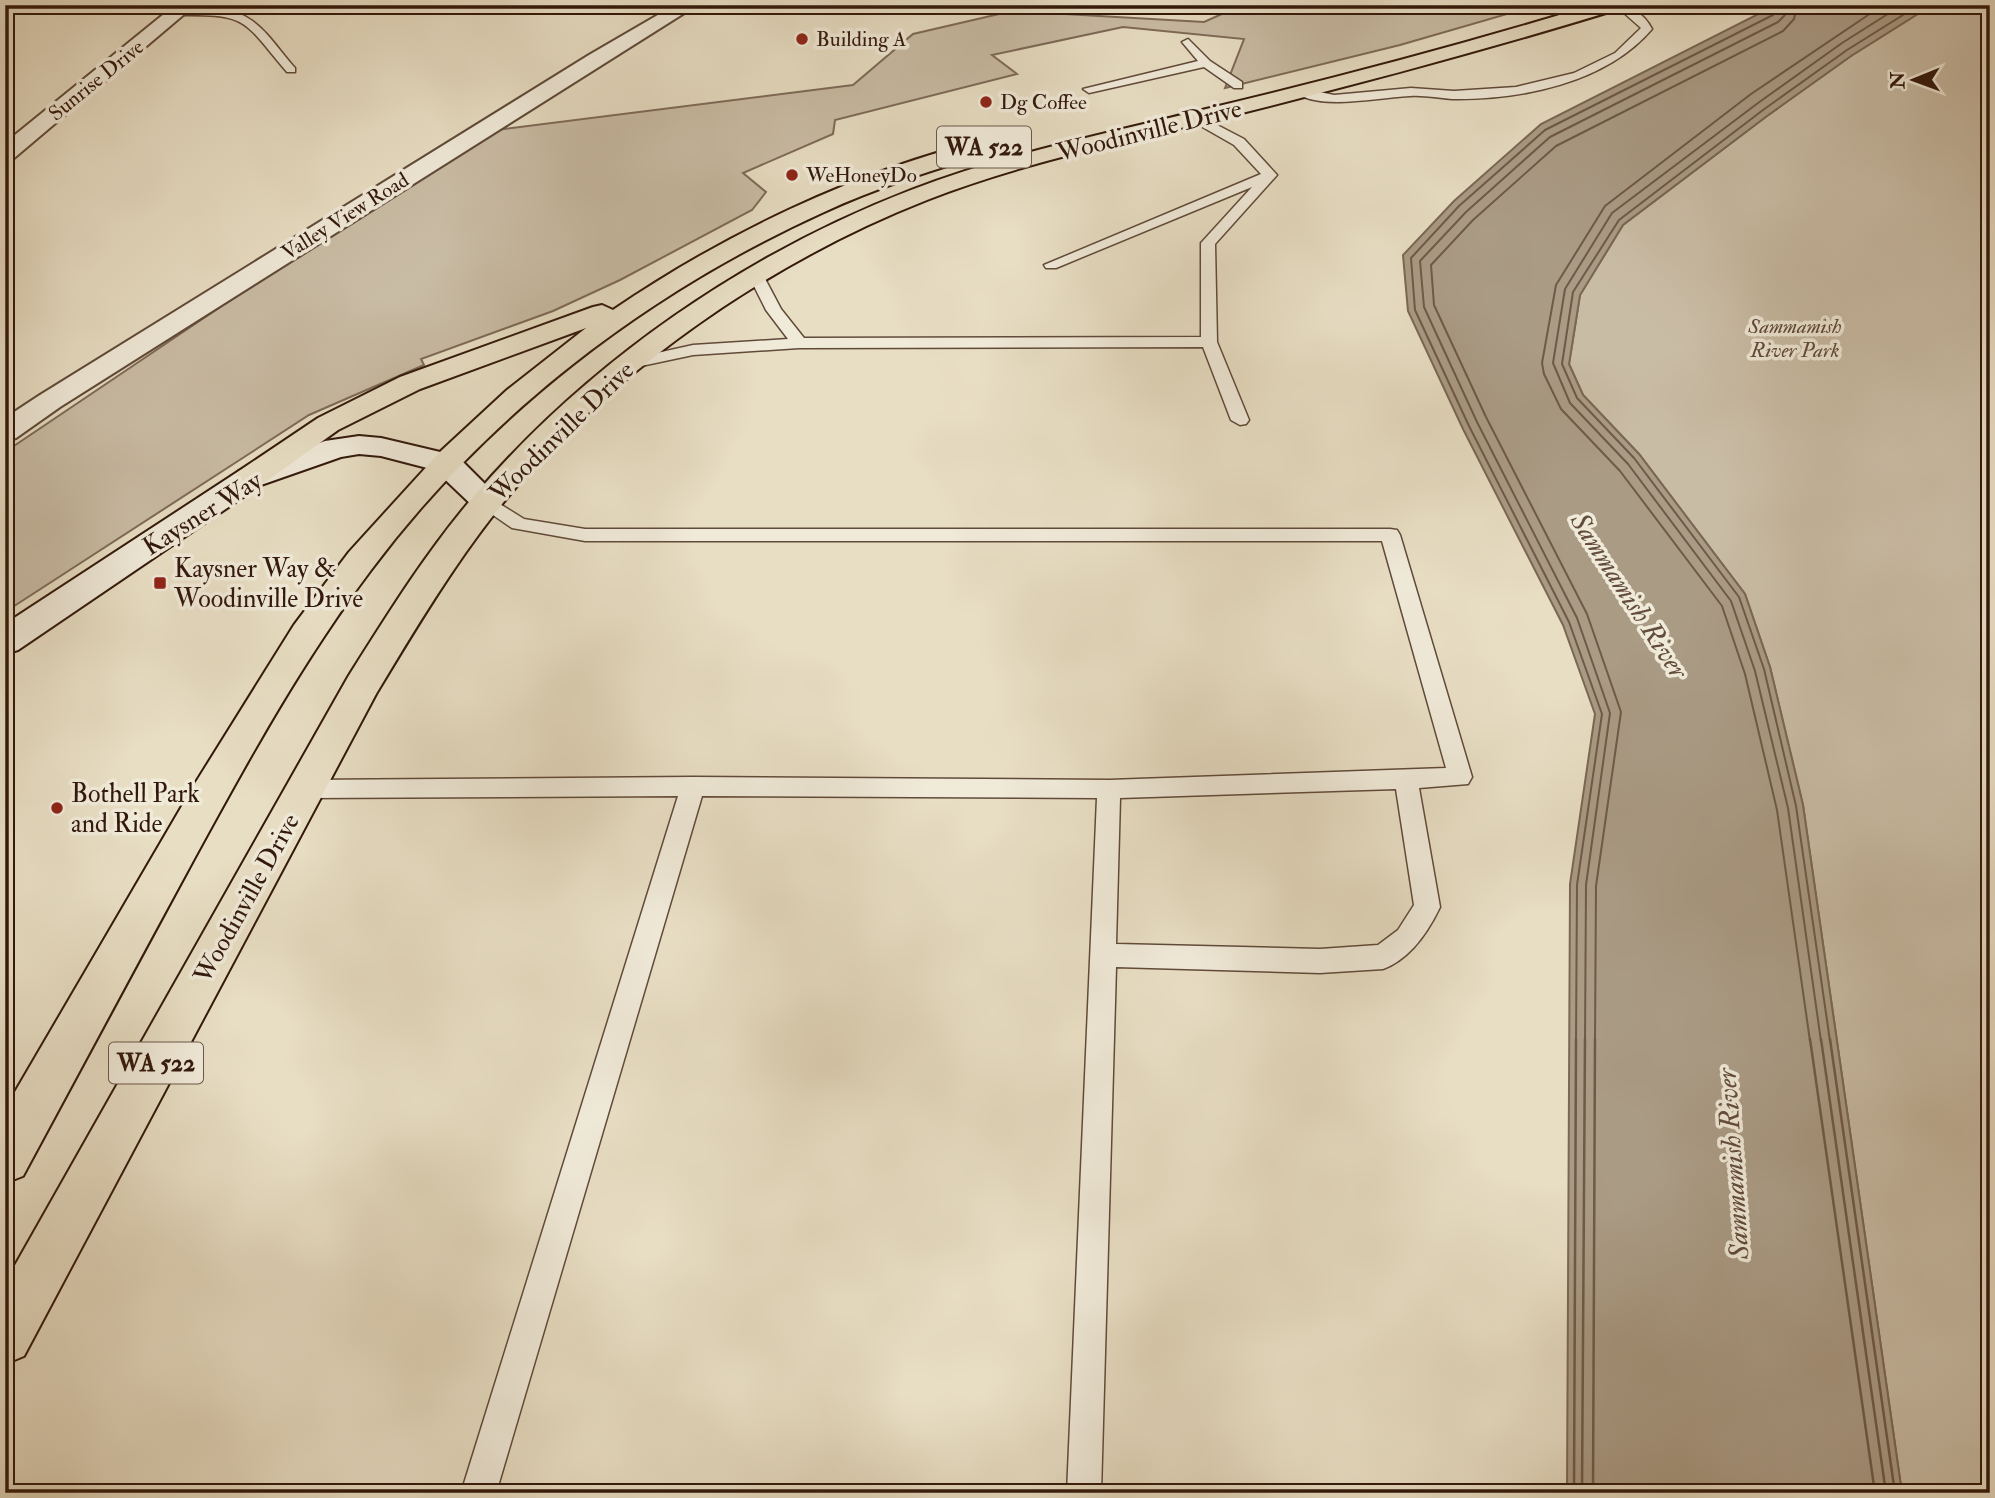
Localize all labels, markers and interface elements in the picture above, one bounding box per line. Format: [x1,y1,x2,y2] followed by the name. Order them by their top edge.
[816,26,906,53] place label: Building A
[794,31,810,47] marker: Building A
[43,34,150,127] street label: Sunrise Drive
[1880,46,1950,116] north arrow
[1886,71,1910,90] text: N
[1000,89,1087,116] place label: Dg Coffee
[1053,93,1245,170] street label: Woodinville Drive
[978,94,994,110] marker: Dg Coffee
[937,127,1031,168] road number: WA 522
[805,162,917,189] place label: WeHoneyDo
[277,166,415,266] street label: Valley View Road
[784,167,800,183] marker: WeHoneyDo
[1747,313,1842,364] park label: Sammamish River Park
[482,354,641,510] street label: Woodinville Drive
[137,464,268,563] street label: Kaysner Way
[1561,505,1696,687] water label: Sammamish River
[173,553,363,615] place label: Kaysner Way & Woodinville Drive
[152,575,168,591] marker: Kaysner Way & Woodinville Drive
[71,778,200,840] place label: Bothell Park and Ride
[49,800,65,816] marker: Bothell Park and Ride
[187,808,307,990] street label: Woodinville Drive
[109,1042,203,1084] road number: WA 522
[1709,1066,1758,1262] water label: Sammamish River

